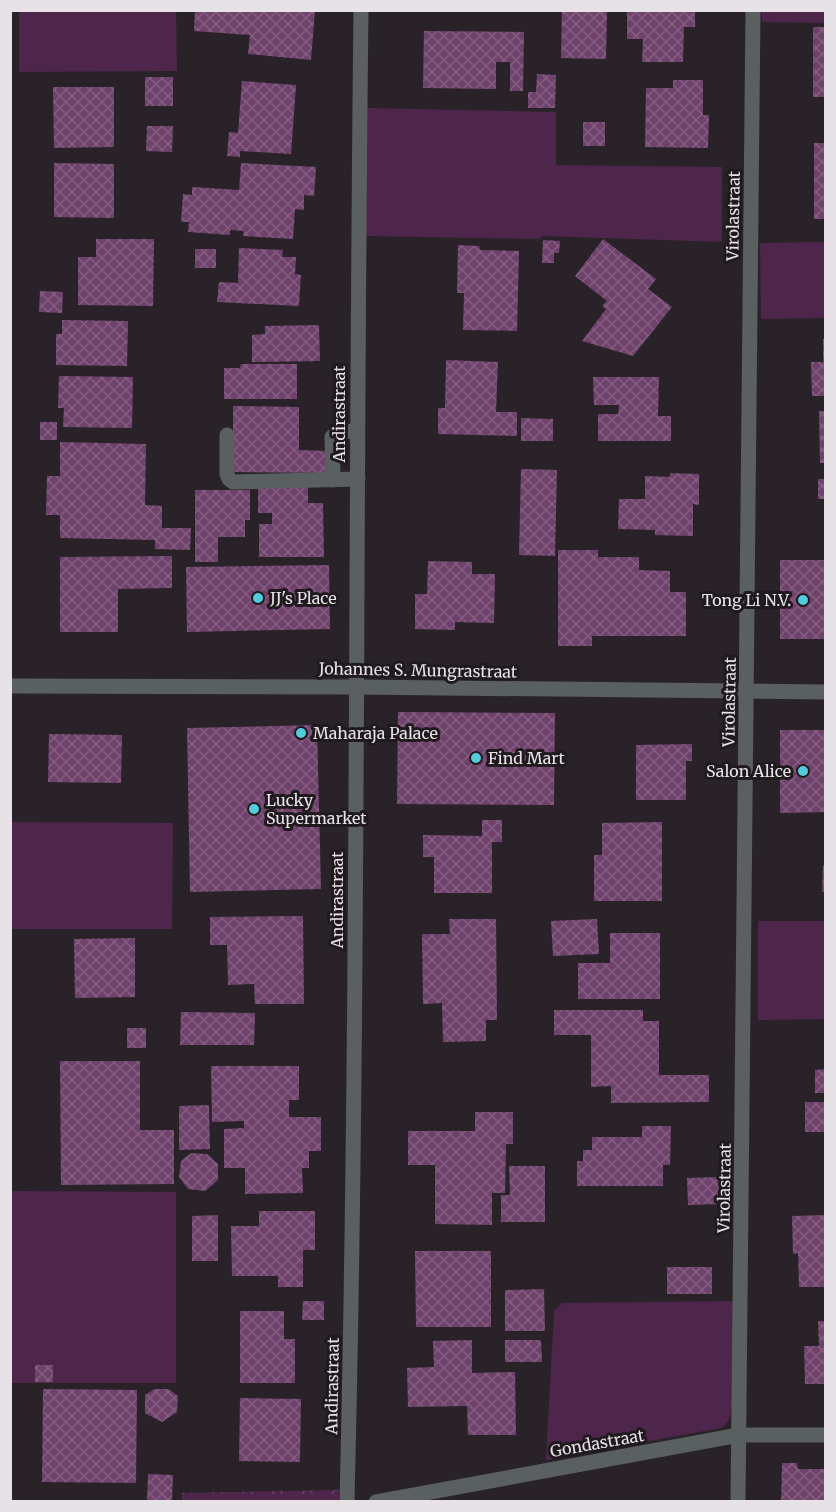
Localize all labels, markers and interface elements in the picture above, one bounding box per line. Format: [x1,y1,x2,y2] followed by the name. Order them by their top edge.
[722,170,744,262] street label: Virolastraat
[329,365,349,464] street label: Andirastraat
[269,588,337,608] place label: JJ's Place
[702,590,791,610] place label: Tong Li N.V.
[251,591,265,605] marker: JJ's Place
[796,593,810,607] marker: Tong Li N.V.
[718,656,740,748] street label: Virolastraat
[318,658,518,682] street label: Johannes S. Mungrastraat
[313,723,438,743] place label: Maharaja Palace
[294,726,308,740] marker: Maharaja Palace
[488,748,565,768] place label: Find Mart
[469,751,483,765] marker: Find Mart
[706,761,791,781] place label: Salon Alice
[796,764,810,778] marker: Salon Alice
[266,790,367,828] place label: Lucky Supermarket
[247,802,261,816] marker: Lucky Supermarket
[327,851,347,950] street label: Andirastraat
[713,1142,735,1234] street label: Virolastraat
[321,1337,343,1436] street label: Andirastraat
[549,1425,646,1461] street label: Gondastraat

